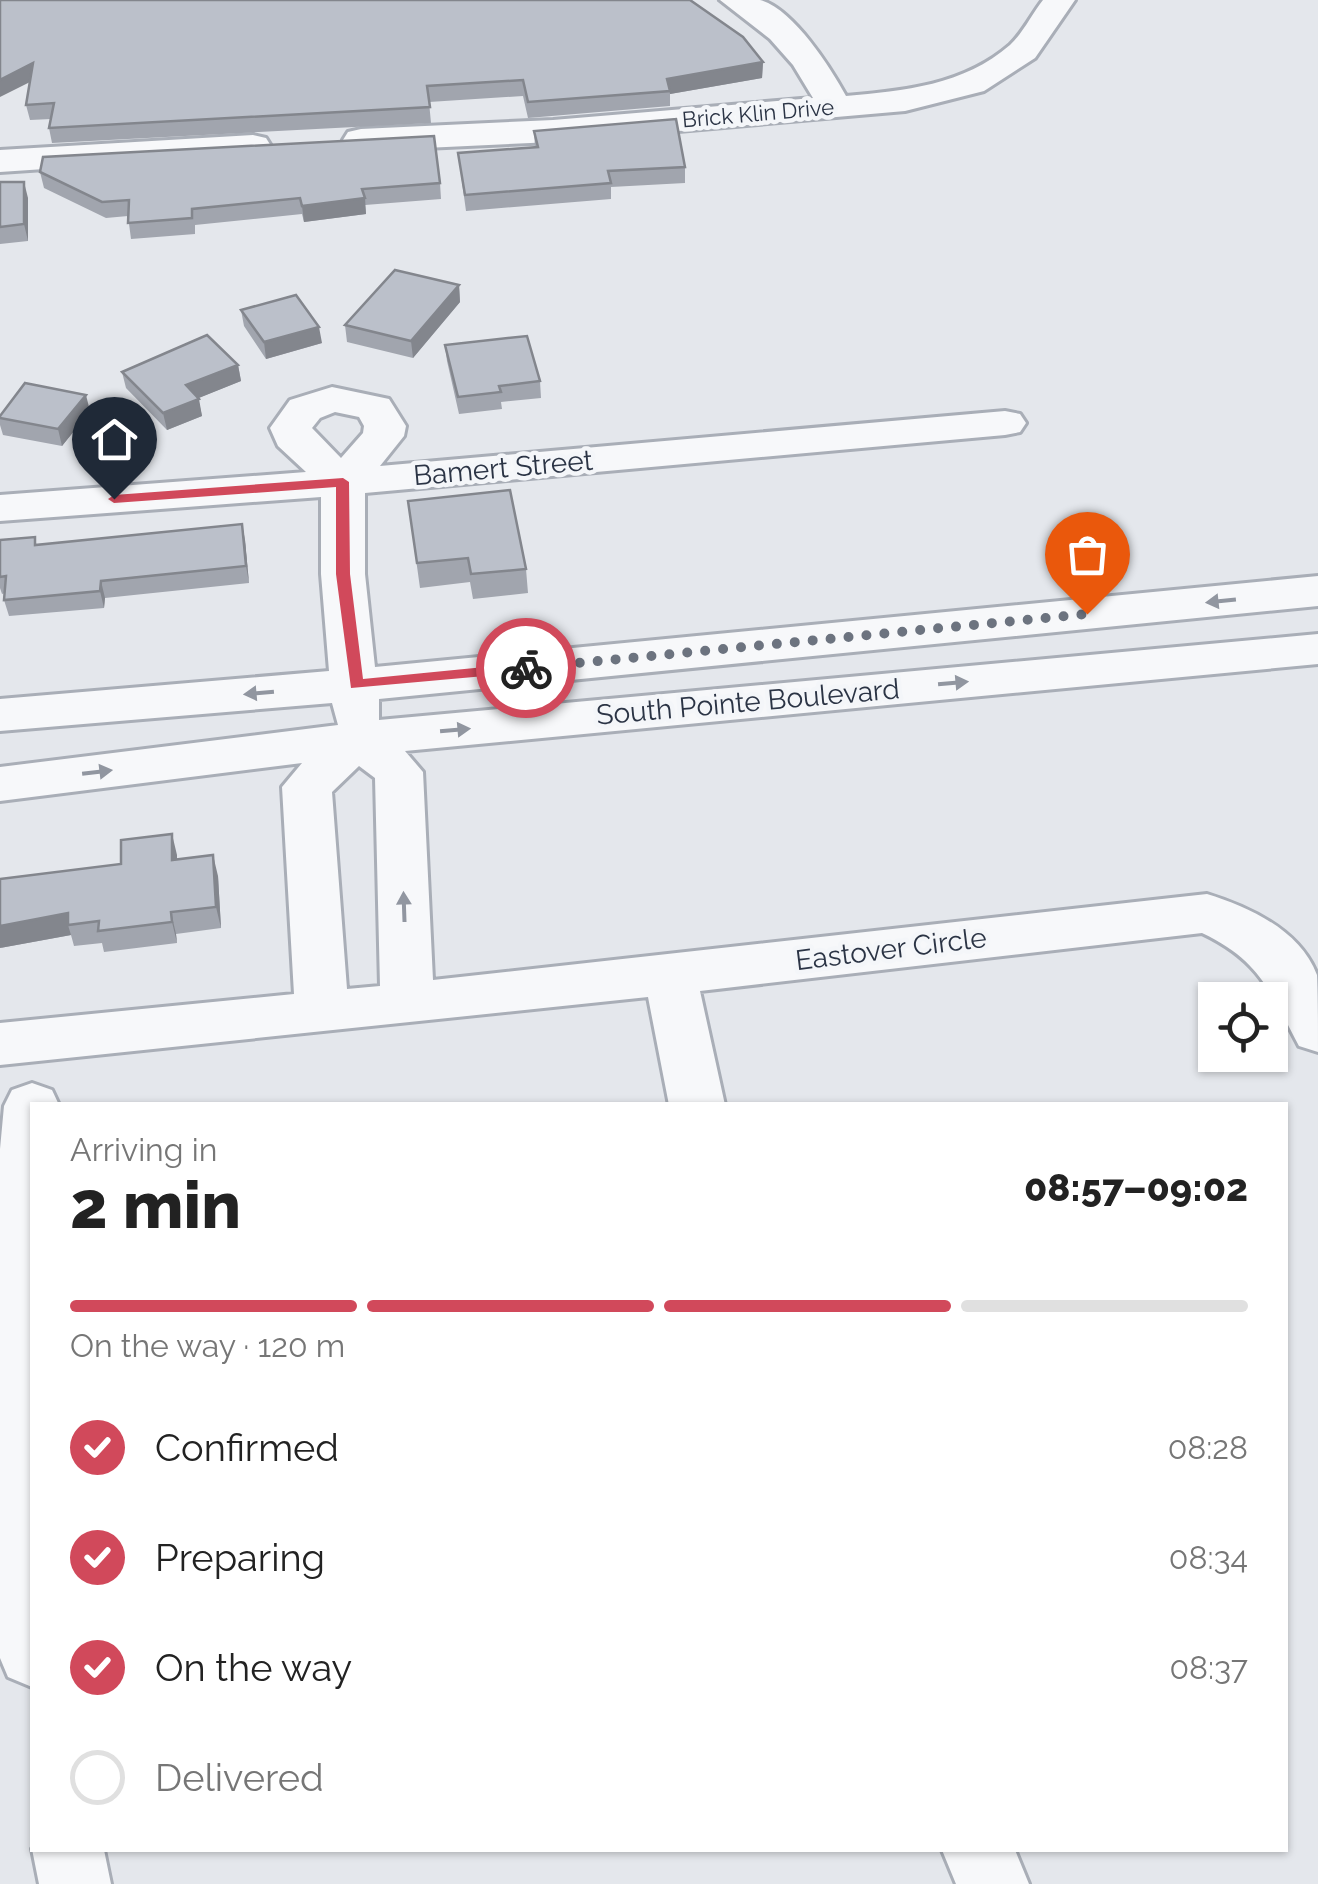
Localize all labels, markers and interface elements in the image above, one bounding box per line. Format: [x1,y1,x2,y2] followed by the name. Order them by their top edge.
[681,93,835,133] street label: Brick Klin Drive
[72,397,157,500] pin
[87,412,142,467] icon: home
[412,444,595,492] street label: Bamert Street
[1045,512,1130,615] pin
[1060,527,1115,582] icon: bag
[1205,593,1236,609] one-way arrow
[476,618,576,718] courier
[499,641,554,696] icon: bike
[595,672,901,732] street label: South Pointe Boulevard
[938,675,969,691] one-way arrow
[243,686,275,702] one-way arrow
[440,721,472,737] one-way arrow
[81,764,113,780] one-way arrow
[395,890,411,922] one-way arrow
[794,921,988,977] street label: Eastover Circle
[1198,982,1288,1072] map controls
[1198,982,1288,1072] button: locate
[70,1131,217,1168] text: Arriving in
[1024,1165,1248,1210] text: 08:57–09:02
[70,1167,241,1243] text: 2 min
[70,1327,345,1364] text: On the way · 120 m
[70,1420,125,1475] icon: check
[155,1425,339,1470] text: Confirmed
[1168,1429,1248,1466] text: 08:28
[70,1530,125,1585] icon: check
[155,1535,325,1580] text: Preparing
[1169,1539,1248,1576] text: 08:34
[70,1640,125,1695] icon: check
[155,1645,352,1690] text: On the way
[1169,1649,1248,1686] text: 08:37
[155,1755,324,1800] text: Delivered

